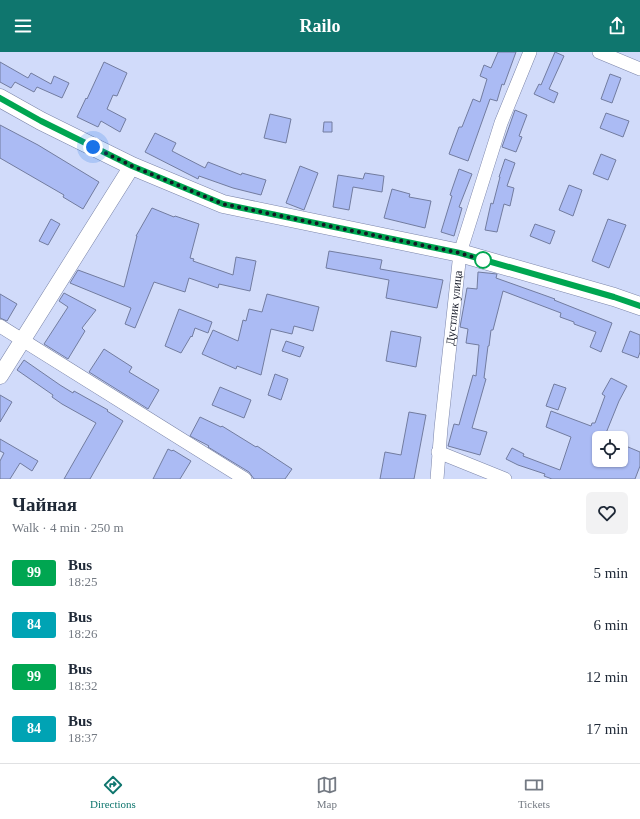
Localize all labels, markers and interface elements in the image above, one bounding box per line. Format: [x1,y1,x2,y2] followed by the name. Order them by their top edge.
[12,15,34,37] icon: menu
[606,15,628,37] icon: share
[299,16,341,36] text: Railo
[83,137,103,157] your location
[474,251,492,269] unlabelled marker
[443,269,465,346] street label: Дустлик улица
[592,431,628,467] map controls
[592,431,628,467] button: locate
[586,492,628,534] button: heart
[12,494,77,515] text: Чайная
[12,520,124,535] text: Walk · 4 min · 250 m
[68,557,92,573] text: Bus
[27,565,41,580] text: 99
[593,565,628,581] text: 5 min
[68,574,98,589] text: 18:25
[68,609,92,625] text: Bus
[27,617,41,632] text: 84
[593,617,628,633] text: 6 min
[68,626,98,641] text: 18:26
[68,661,92,677] text: Bus
[27,669,41,684] text: 99
[586,669,628,685] text: 12 min
[68,678,98,693] text: 18:32
[68,713,92,729] text: Bus
[27,721,41,736] text: 84
[586,721,628,737] text: 17 min
[68,730,98,745] text: 18:37
[90,774,136,810] tab: Directions
[316,774,338,810] tab: Map
[518,774,550,810] tab: Tickets

